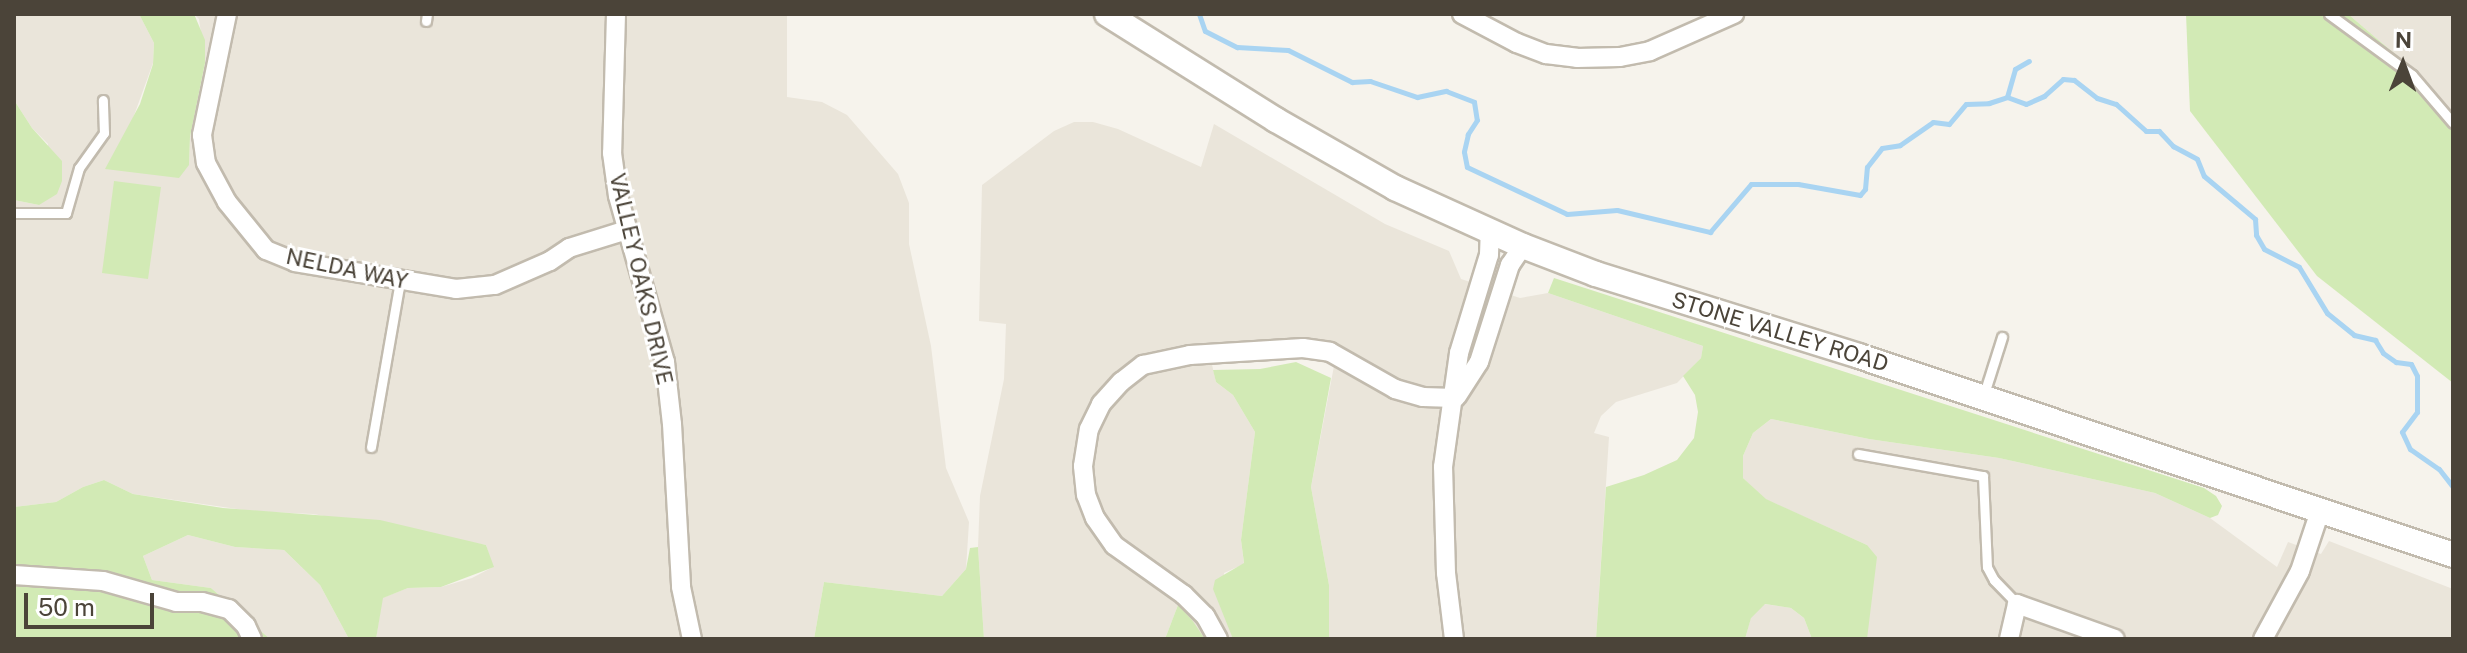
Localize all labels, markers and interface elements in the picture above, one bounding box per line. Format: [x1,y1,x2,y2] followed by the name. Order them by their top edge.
[2363,24,2443,104] north arrow
[2395,27,2412,53] text: N
[604,171,678,387] street label: VALLEY OAKS DRIVE
[283,243,411,295] street label: NELDA WAY
[1668,286,1892,378] street label: STONE VALLEY ROAD
[28,577,158,627] scale bar
[38,593,95,621] text: 50 m

